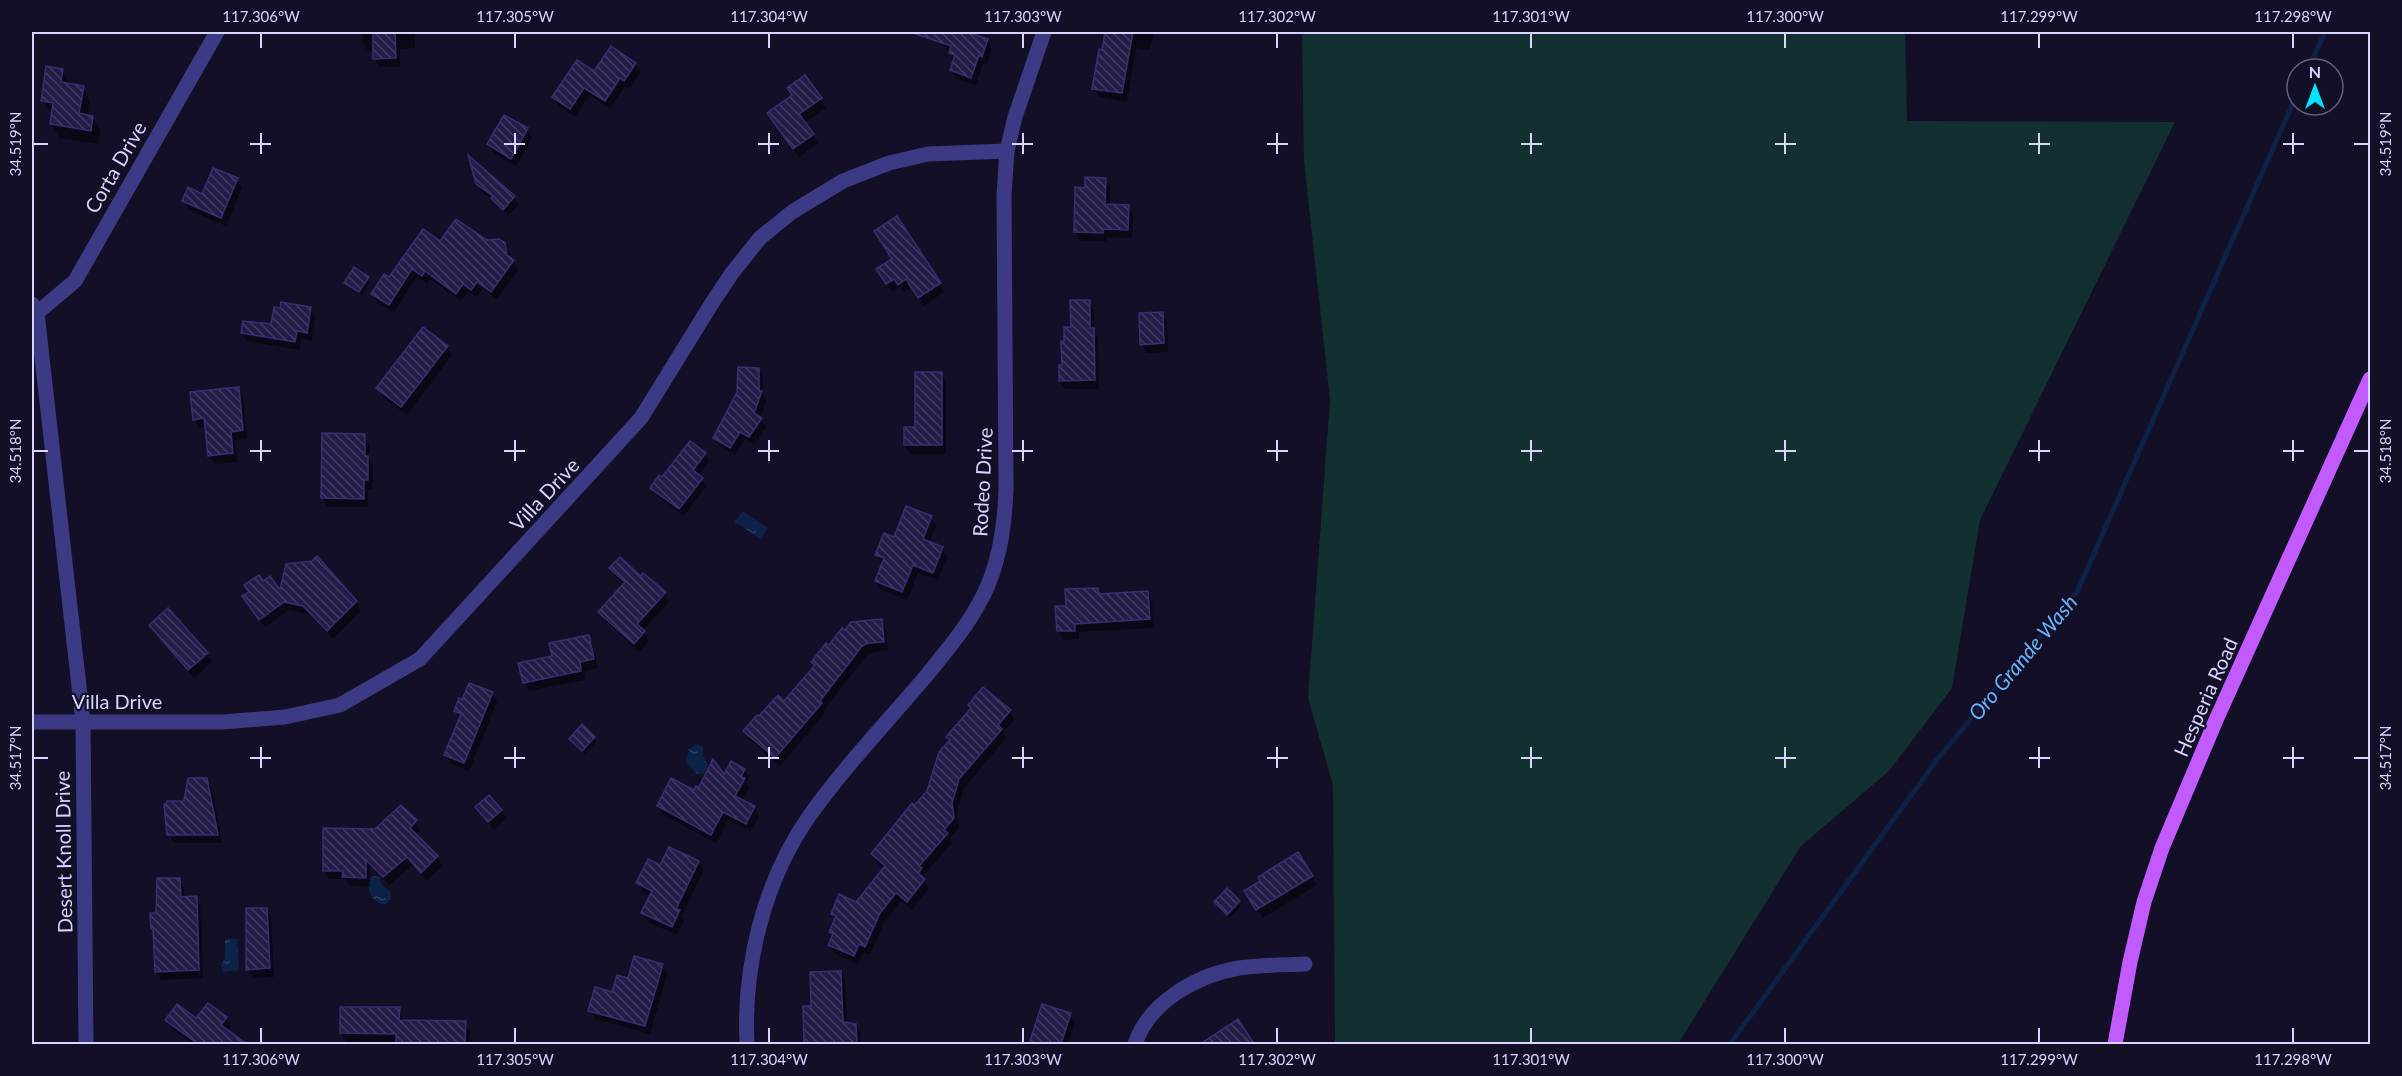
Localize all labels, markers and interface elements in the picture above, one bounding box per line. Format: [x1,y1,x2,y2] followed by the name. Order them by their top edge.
[222,7,300,25] text: 117.306°W
[476,7,554,25] text: 117.305°W
[730,7,808,25] text: 117.304°W
[984,7,1062,25] text: 117.303°W
[1238,7,1316,25] text: 117.302°W
[1492,7,1570,25] text: 117.301°W
[1746,7,1824,25] text: 117.300°W
[2000,7,2078,25] text: 117.299°W
[2254,7,2332,25] text: 117.298°W
[2285,57,2345,117] north arrow
[2309,62,2321,81] text: N
[6,112,24,176] text: 34.519°N
[2376,112,2394,176] text: 34.519°N
[79,117,151,217] street label: Corta Drive
[6,419,24,483] text: 34.518°N
[2376,419,2394,483] text: 34.518°N
[967,427,997,537] street label: Rodeo Drive
[504,453,584,535] street label: Villa Drive
[1962,589,2082,725] water label: Oro Grande Wash
[2168,634,2242,760] street label: Hesperia Road
[72,689,162,713] street label: Villa Drive
[6,726,24,790] text: 34.517°N
[2376,726,2394,790] text: 34.517°N
[50,771,76,933] street label: Desert Knoll Drive
[222,1050,300,1068] text: 117.306°W
[476,1050,554,1068] text: 117.305°W
[730,1050,808,1068] text: 117.304°W
[984,1050,1062,1068] text: 117.303°W
[1238,1050,1316,1068] text: 117.302°W
[1492,1050,1570,1068] text: 117.301°W
[1746,1050,1824,1068] text: 117.300°W
[2000,1050,2078,1068] text: 117.299°W
[2254,1050,2332,1068] text: 117.298°W

